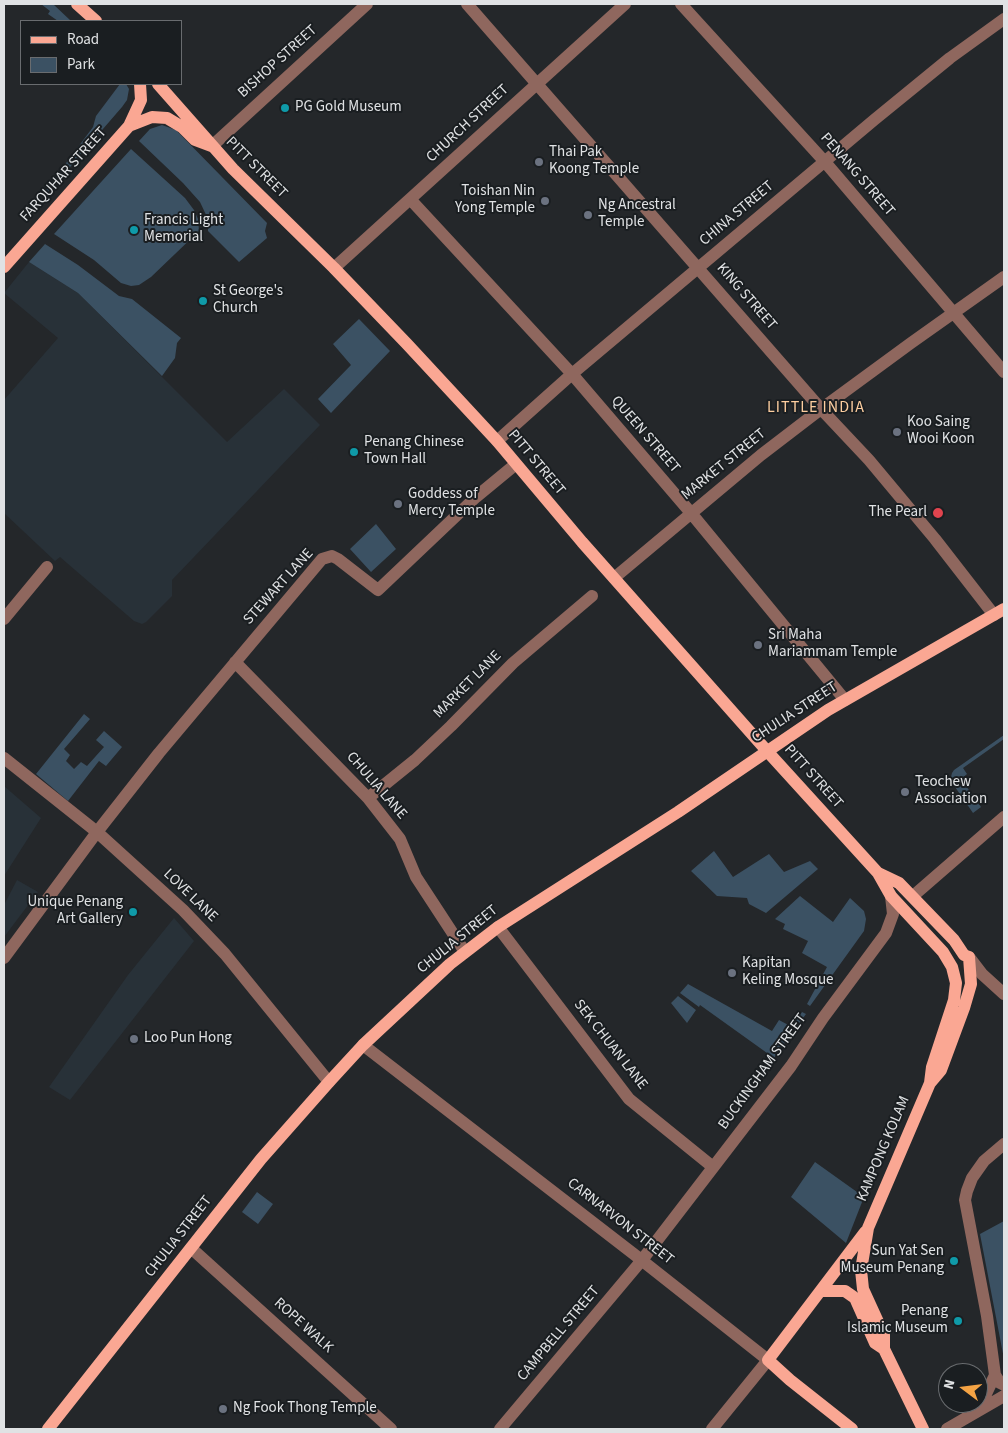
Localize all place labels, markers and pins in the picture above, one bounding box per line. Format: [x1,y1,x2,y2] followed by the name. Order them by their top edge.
[295,99,402,117] place label: PG Gold Museum
[279,102,291,114] marker: PG Gold Museum
[549,144,639,179] place label: Thai Pak Koong Temple
[533,156,545,168] marker: Thai Pak Koong Temple
[455,183,535,218] place label: Toishan Nin Yong Temple
[539,195,551,207] marker: Toishan Nin Yong Temple
[598,197,676,232] place label: Ng Ancestral Temple
[582,209,594,221] marker: Ng Ancestral Temple
[144,212,223,247] place label: Francis Light Memorial
[128,224,140,236] marker: Francis Light Memorial
[213,283,283,318] place label: St George's Church
[197,295,209,307] marker: St George's Church
[907,414,975,449] place label: Koo Saing Wooi Koon
[891,426,903,438] marker: Koo Saing Wooi Koon
[364,434,464,469] place label: Penang Chinese Town Hall
[348,446,360,458] marker: Penang Chinese Town Hall
[408,486,495,521] place label: Goddess of Mercy Temple
[392,498,404,510] marker: Goddess of Mercy Temple
[868,504,927,522] place label: The Pearl
[931,506,945,520] marker: The Pearl
[768,627,897,662] place label: Sri Maha Mariammam Temple
[752,639,764,651] marker: Sri Maha Mariammam Temple
[915,774,987,809] place label: Teochew Association
[899,786,911,798] marker: Teochew Association
[27,894,123,929] place label: Unique Penang Art Gallery
[127,906,139,918] marker: Unique Penang Art Gallery
[742,955,834,990] place label: Kapitan Keling Mosque
[726,967,738,979] marker: Kapitan Keling Mosque
[144,1030,232,1048] place label: Loo Pun Hong
[128,1033,140,1045] marker: Loo Pun Hong
[841,1243,944,1278] place label: Sun Yat Sen Museum Penang
[948,1255,960,1267] marker: Sun Yat Sen Museum Penang
[847,1303,948,1338] place label: Penang Islamic Museum
[952,1315,964,1327] marker: Penang Islamic Museum
[233,1400,377,1418] place label: Ng Fook Thong Temple
[217,1403,229,1415] marker: Ng Fook Thong Temple

